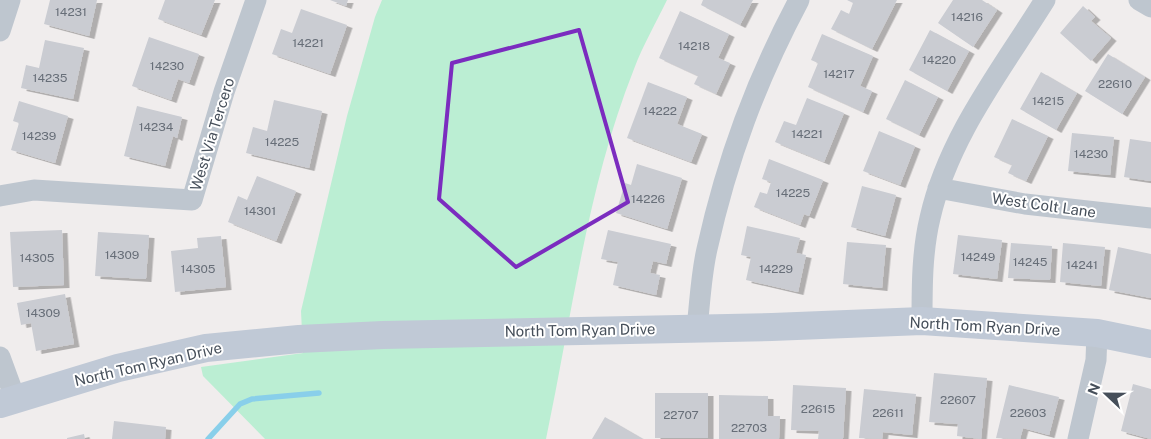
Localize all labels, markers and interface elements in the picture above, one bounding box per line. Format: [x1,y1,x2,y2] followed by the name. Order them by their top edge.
[55,5,87,19] house number: 14231
[951,10,983,24] house number: 14216
[292,36,324,50] house number: 14221
[678,39,710,53] house number: 14218
[922,53,956,67] house number: 14220
[150,59,184,73] house number: 14230
[823,67,855,81] house number: 14217
[33,71,68,85] house number: 14235
[187,75,237,193] street label: West Via Tercero
[1098,77,1132,91] house number: 22610
[1032,94,1064,108] house number: 14215
[643,104,677,118] house number: 14222
[139,120,174,134] house number: 14234
[791,127,823,141] house number: 14221
[22,129,56,143] house number: 14239
[265,135,300,149] house number: 14225
[1074,147,1108,161] house number: 14230
[776,186,811,200] house number: 14225
[991,189,1097,221] street label: West Colt Lane
[631,192,665,206] house number: 14226
[244,204,276,218] house number: 14301
[105,248,139,262] house number: 14309
[961,250,995,264] house number: 14249
[20,251,55,265] house number: 14305
[1013,255,1048,269] house number: 14245
[1066,258,1098,272] house number: 14241
[181,262,216,276] house number: 14305
[759,262,793,276] house number: 14229
[26,306,60,320] house number: 14309
[909,314,1061,338] street label: North Tom Ryan Drive
[504,320,656,340] street label: North Tom Ryan Drive
[73,339,223,389] street label: North Tom Ryan Drive
[1081,369,1131,419] north arrow
[1084,381,1103,397] text: N
[940,393,976,407] house number: 22607
[801,402,835,416] house number: 22615
[872,406,904,420] house number: 22611
[1010,406,1046,420] house number: 22603
[663,408,699,422] house number: 22707
[731,421,767,435] house number: 22703

